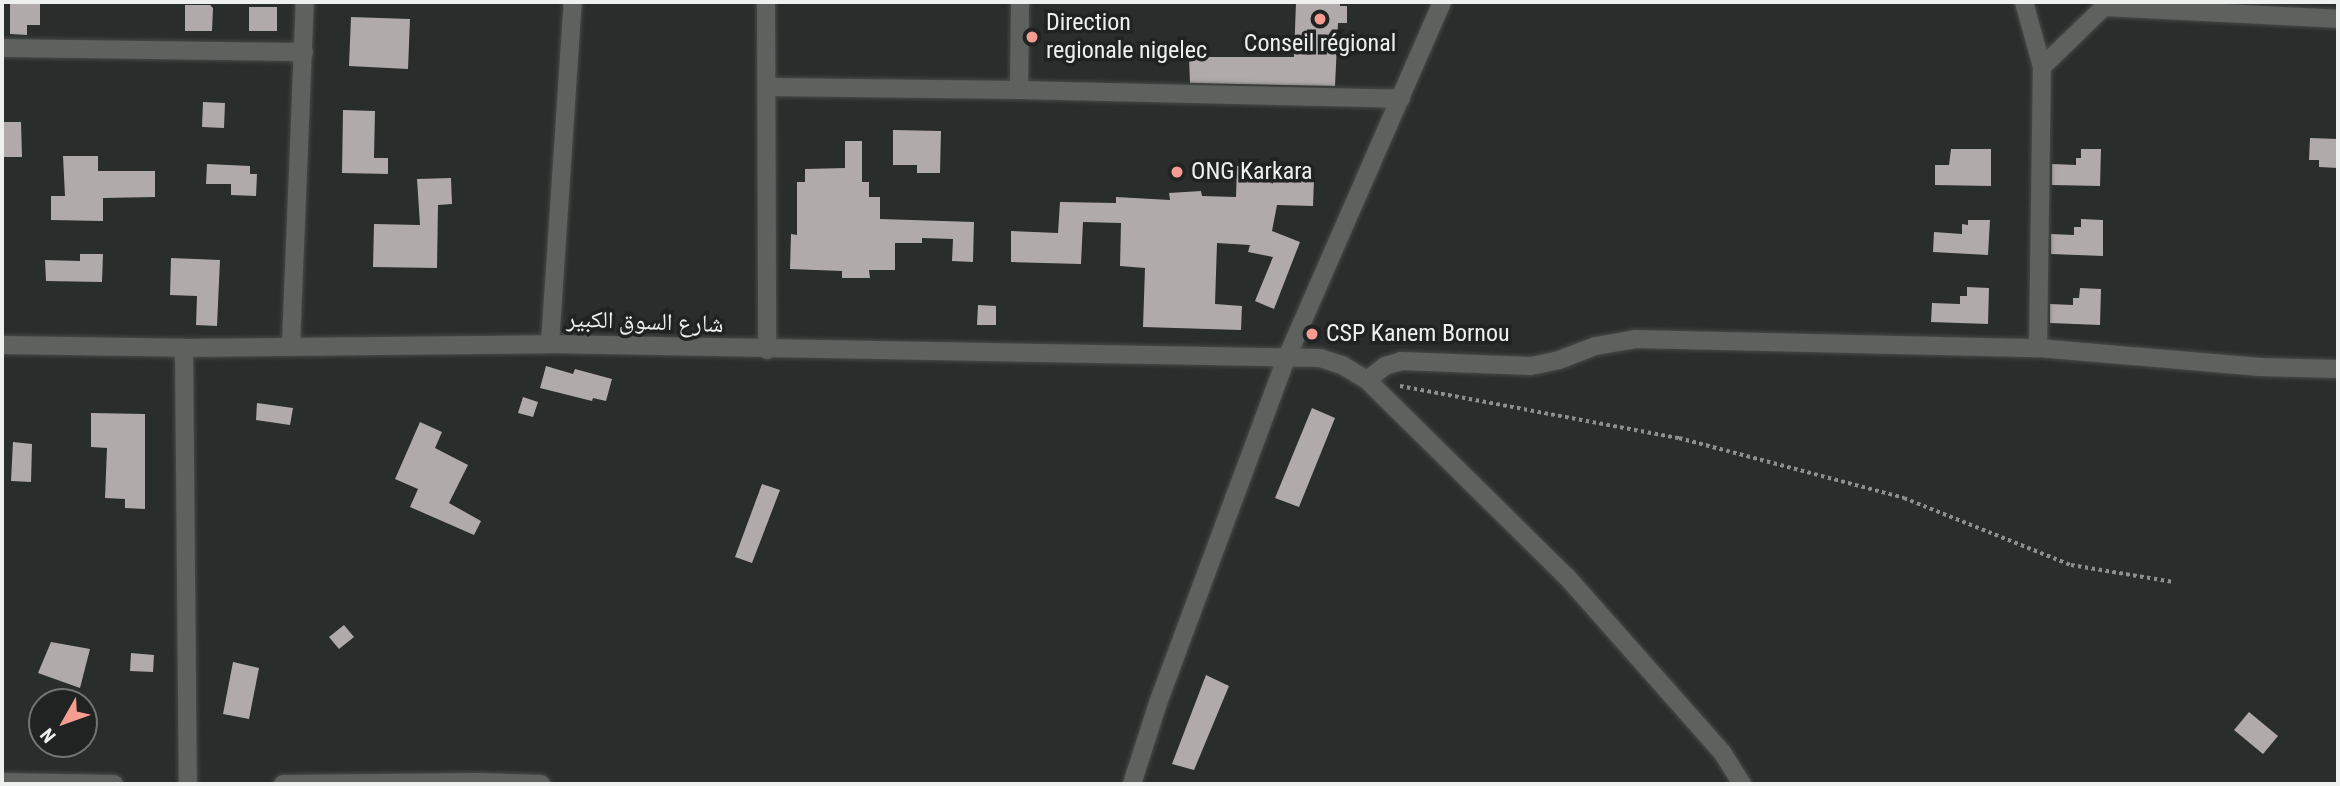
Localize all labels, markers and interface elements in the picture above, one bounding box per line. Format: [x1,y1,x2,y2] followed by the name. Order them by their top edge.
[1046,9,1207,65] place label: Direction regionale nigelec
[1312,11,1328,27] marker: Conseil régional
[1024,29,1040,45] marker: Direction regionale nigelec
[1244,30,1396,58] place label: Conseil régional
[1191,158,1313,186] place label: ONG Karkara
[1169,164,1185,180] marker: ONG Karkara
[566,305,724,339] street label: شارع السوق الكبير
[1326,320,1510,348] place label: CSP Kanem Bornou
[1304,326,1320,342] marker: CSP Kanem Bornou
[28,688,98,758] north arrow
[36,724,61,747] text: N

